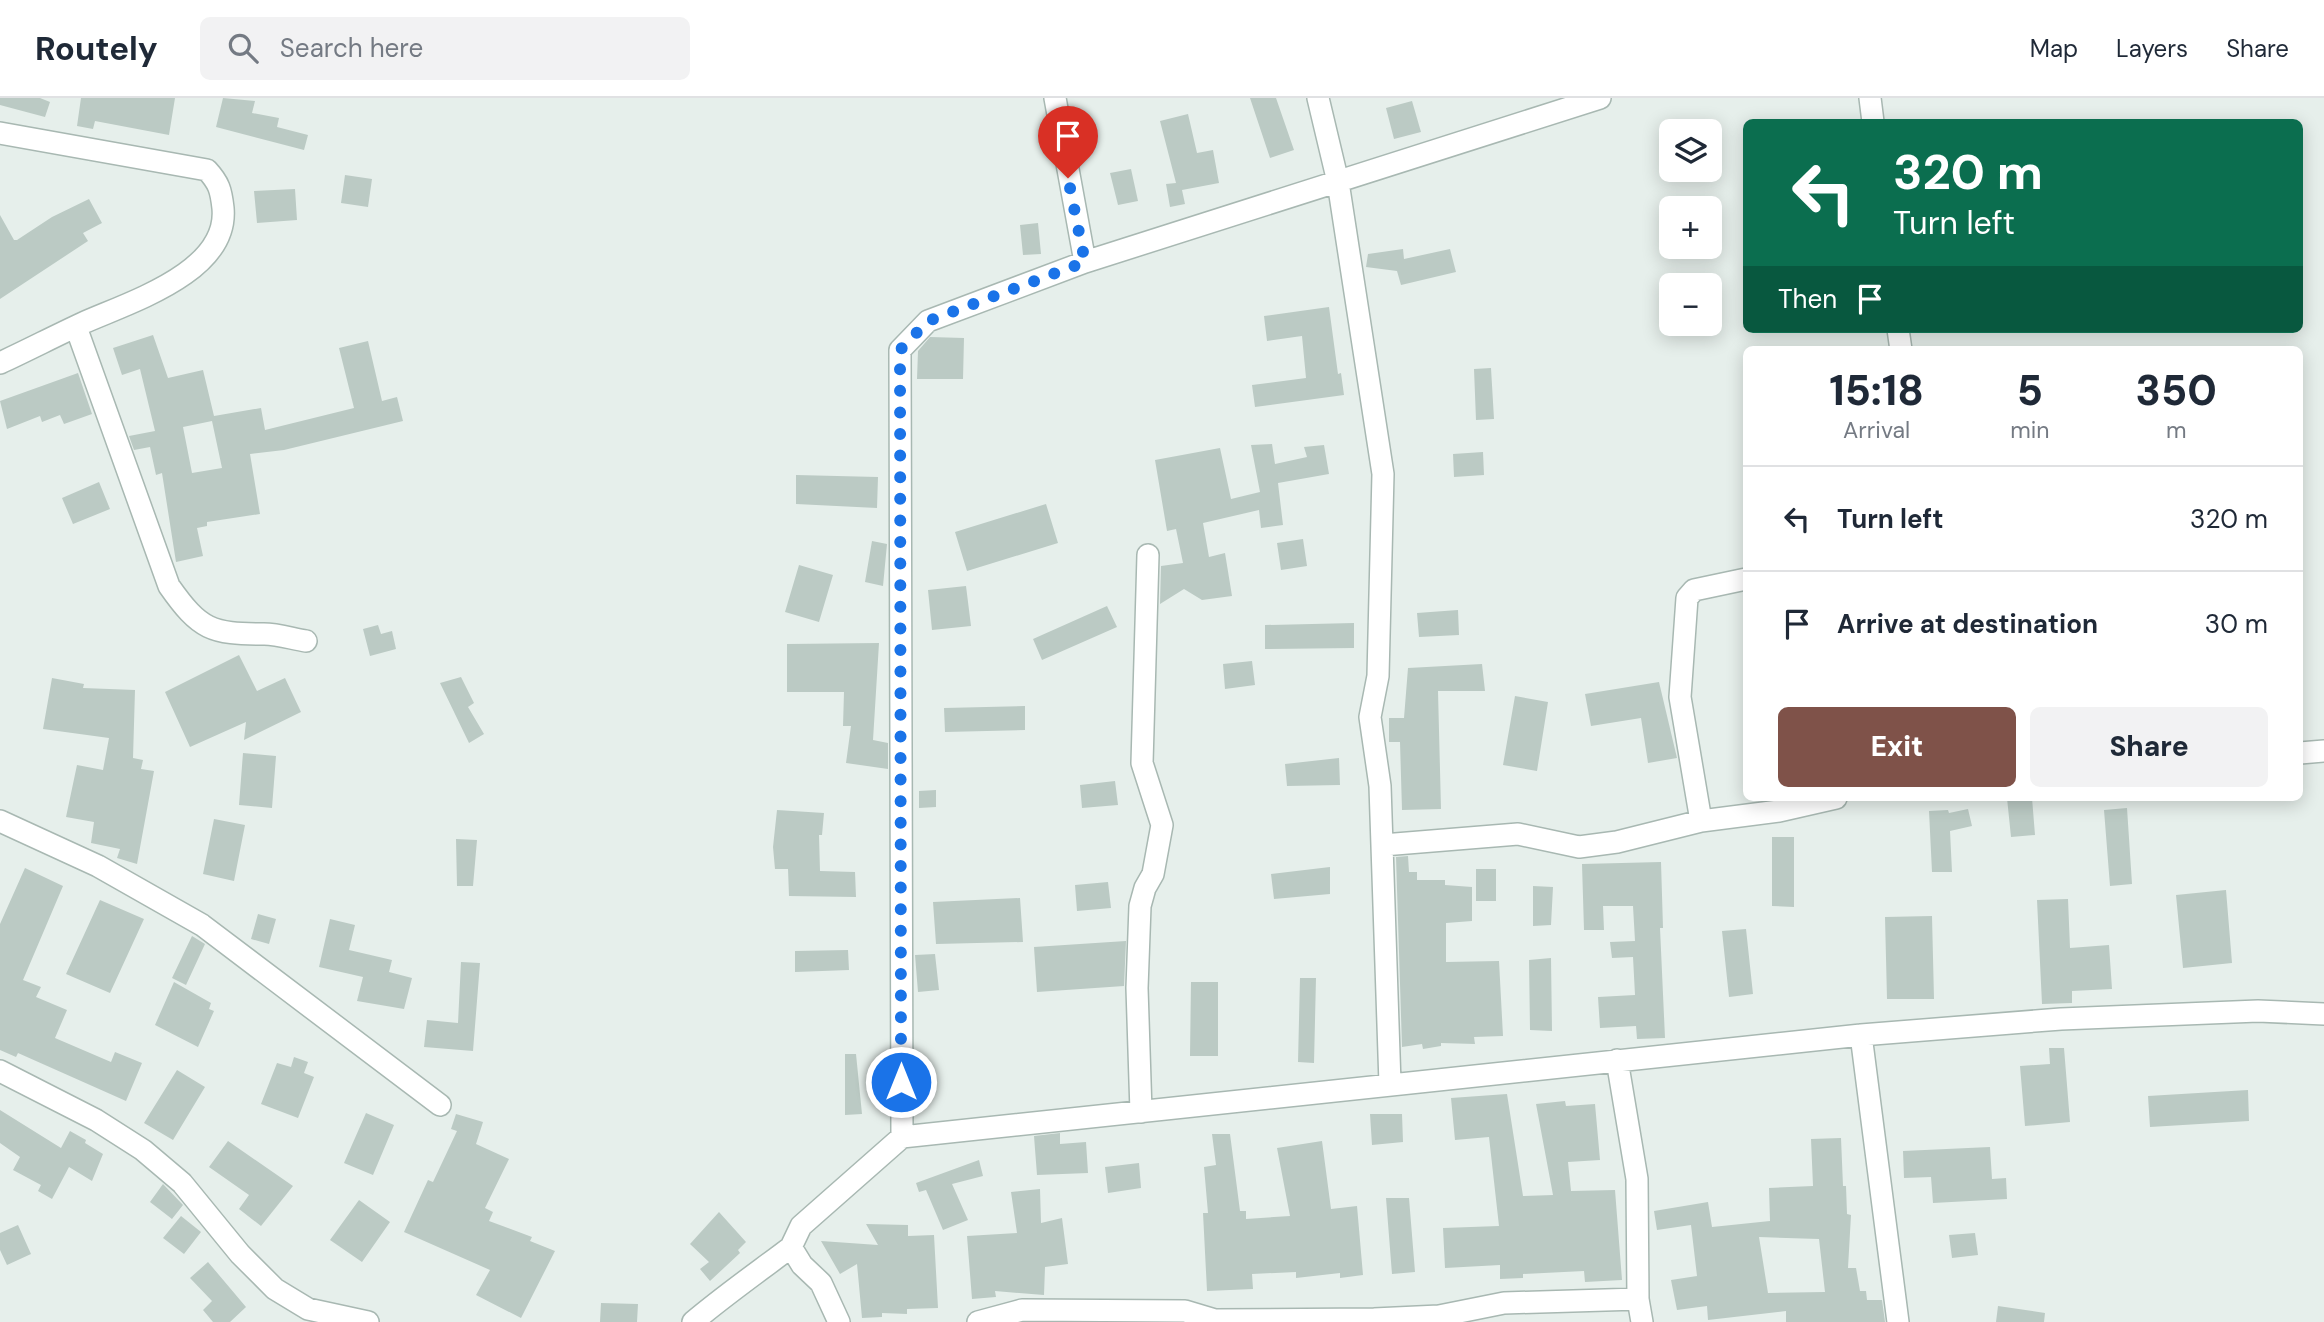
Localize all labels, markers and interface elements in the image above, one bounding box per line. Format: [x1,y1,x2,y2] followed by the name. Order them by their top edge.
[200,17,690,80] search box
[35,27,158,70] text: Routely
[224,29,262,67] icon: search
[280,31,423,65] text: Search here
[2030,33,2078,64] text: Map
[2116,33,2188,64] text: Layers
[2226,33,2289,64] text: Share
[1038,106,1098,178] pin
[1049,117,1087,155] icon: arrive
[1659,119,1722,336] map controls
[1659,119,1722,182] button: layers
[1893,140,2043,204] text: 320 m
[1778,147,1869,238] icon: left
[1659,196,1722,259] button: +
[1893,202,2015,244] text: Turn left
[1659,273,1722,336] button: −
[1851,280,1889,318] icon: arrive
[1778,282,1837,316] text: Then
[1829,363,1924,418] text: 15:18
[2017,363,2043,418] text: 5
[2136,363,2217,418] text: 350
[1843,415,1910,445] text: Arrival
[2010,415,2049,445] text: min
[2166,415,2186,445] text: m
[1778,500,1816,538] icon: left
[1837,502,1944,536] text: Turn left
[2190,502,2268,536] text: 320 m
[1778,605,1816,643] icon: arrive
[1837,607,2098,641] text: Arrive at destination
[2205,607,2268,641] text: 30 m
[1778,707,2016,787] button: Exit
[2030,707,2268,787] button: Share
[864,1045,938,1119] position arrow

